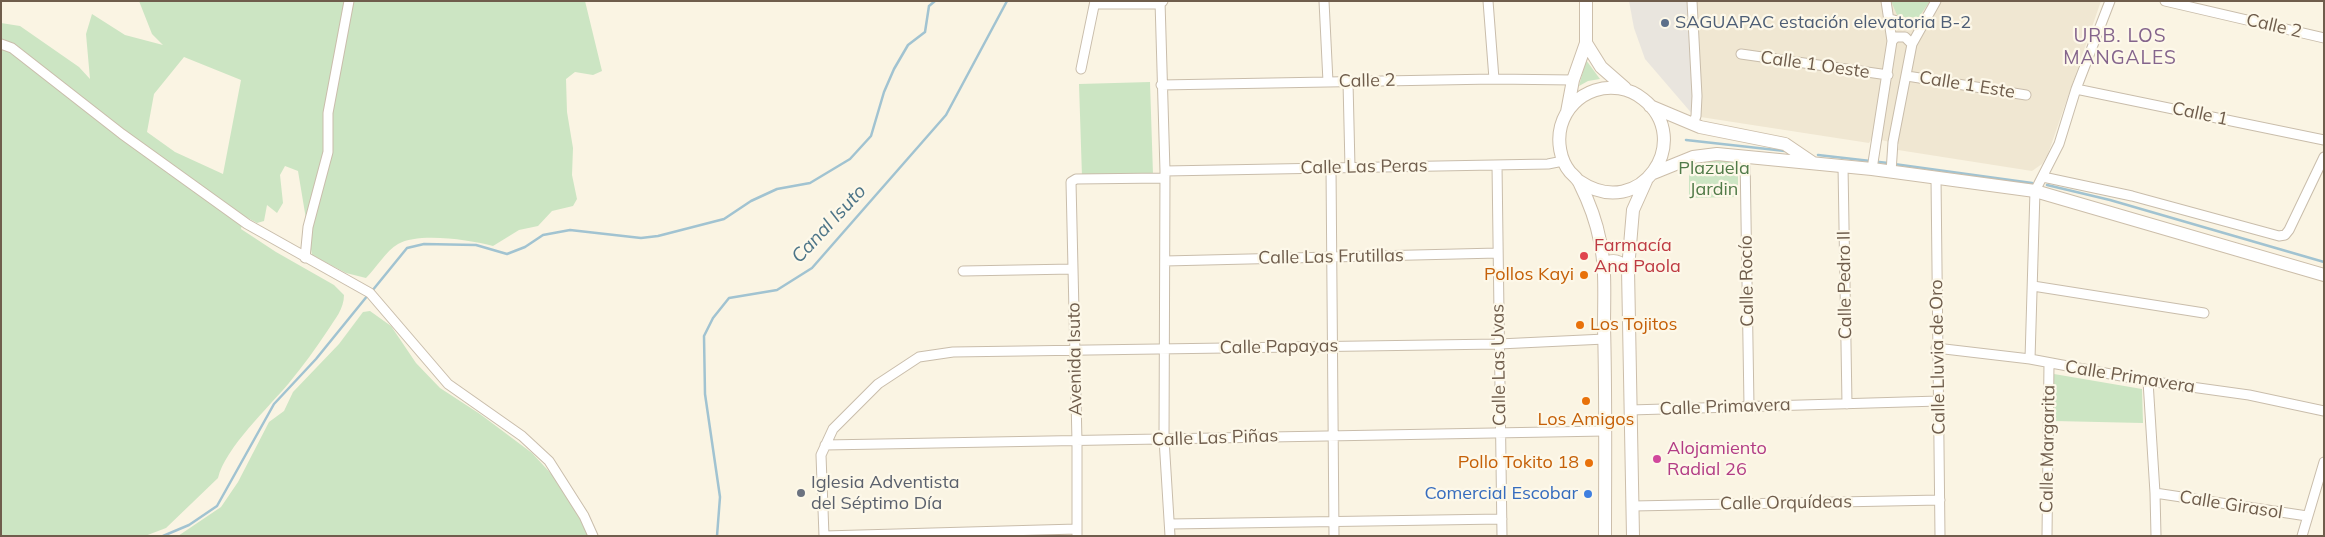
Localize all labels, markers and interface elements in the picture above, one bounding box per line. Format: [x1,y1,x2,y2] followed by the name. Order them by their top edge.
[2244,9,2304,43] street label: Calle 2
[1675,12,1971,34] place label: SAGUAPAC estación elevatoria B-2
[1659,17,1671,29] marker: SAGUAPAC estación elevatoria B-2
[2062,25,2178,69] district label: URB. LOS MANGALES
[1759,47,1871,83] street label: Calle 1 Oeste
[1918,67,2016,103] street label: Calle 1 Este
[1338,70,1396,92] street label: Calle 2
[2170,98,2230,130] street label: Calle 1
[1300,155,1428,179] street label: Calle Las Peras
[1678,158,1750,200] park label: Plazuela Jardin
[787,180,871,268] water label: Canal Isuto
[1833,231,1857,339] street label: Calle Pedro II
[1594,235,1681,278] place label: Farmacía Ana Paola
[1735,235,1759,327] street label: Calle Rocío
[1258,245,1404,269] street label: Calle Las Frutillas
[1578,250,1590,262] marker: Farmacía Ana Paola
[1484,264,1574,286] place label: Pollos Kayi
[1578,269,1590,281] marker: Pollos Kayi
[1926,279,1950,435] street label: Calle Lluvia de Oro
[1063,302,1087,416] street label: Avenida Isuto
[1487,304,1511,426] street label: Calle Las Uvas
[1590,314,1677,336] place label: Los Tojitos
[1574,319,1586,331] marker: Los Tojitos
[1220,335,1338,359] street label: Calle Papayas
[2064,356,2196,398] street label: Calle Primavera
[2036,385,2060,513] street label: Calle Margarita
[1659,394,1791,420] street label: Calle Primavera
[1580,395,1592,407] marker: Los Amigos
[1537,409,1635,431] place label: Los Amigos
[1151,425,1279,451] street label: Calle Las Piñas
[1667,438,1767,480] place label: Alojamiento Radial 26
[1458,452,1579,474] place label: Pollo Tokito 18
[1651,453,1663,465] marker: Alojamiento Radial 26
[1583,457,1595,469] marker: Pollo Tokito 18
[811,472,960,514] place label: Iglesia Adventista del Séptimo Día
[1425,483,1578,505] place label: Comercial Escobar
[2178,486,2284,524] street label: Calle Girasol
[795,487,807,499] marker: Iglesia Adventista del Séptimo Día
[1582,488,1594,500] marker: Comercial Escobar
[1720,491,1852,515] street label: Calle Orquídeas

